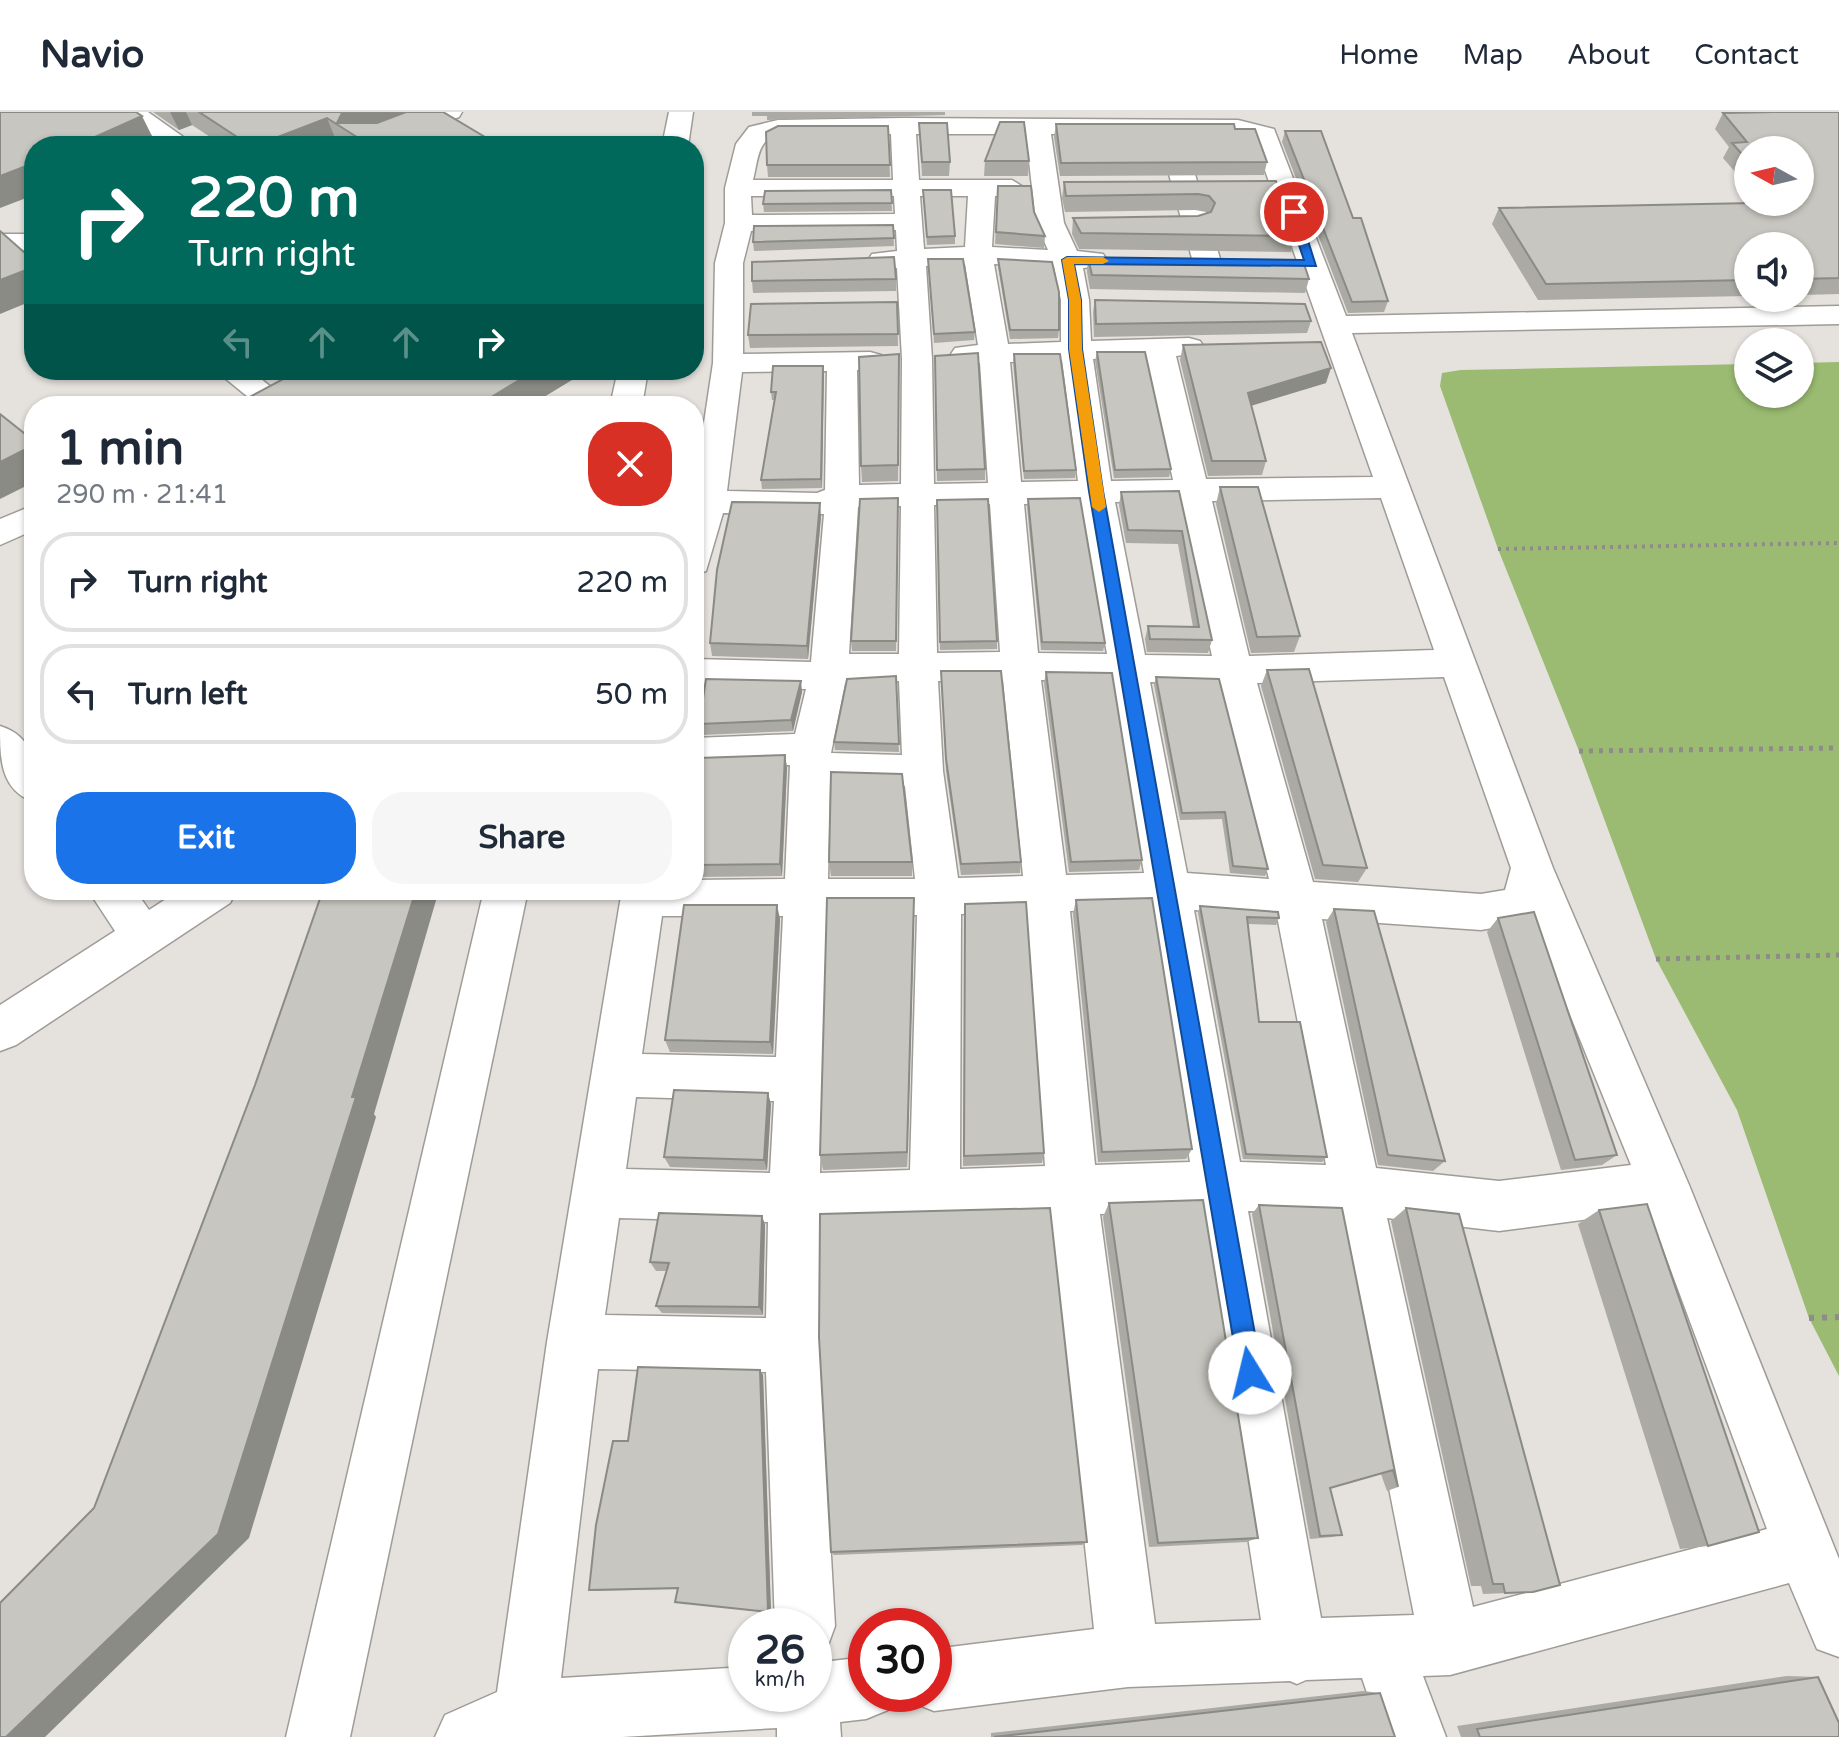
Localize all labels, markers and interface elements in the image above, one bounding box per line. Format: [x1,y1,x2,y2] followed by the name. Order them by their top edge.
[40,32,144,78] text: Navio
[1339,38,1419,72] text: Home
[1463,38,1523,72] text: Map
[1567,38,1650,72] text: About
[1694,38,1799,72] text: Contact
[1734,136,1814,216] north arrow
[1734,136,1814,408] map controls
[188,165,359,232] text: 220 m
[56,168,160,272] icon: right
[1260,178,1328,246] pin
[1272,190,1316,234] icon: arrive
[1734,232,1814,312] button: sound
[188,233,355,276] text: Turn right
[216,320,260,364] icon: left
[300,320,344,364] icon: ahead
[384,320,428,364] icon: ahead
[468,320,512,364] icon: right
[1734,328,1814,408] button: layers
[56,420,184,478] text: 1 min
[588,422,672,506] button: close
[56,479,228,510] text: 290 m · 21:41
[60,560,104,604] icon: right
[128,564,268,601] text: Turn right
[576,564,668,601] text: 220 m
[60,672,104,716] icon: left
[128,676,247,713] text: Turn left
[595,676,668,713] text: 50 m
[56,792,356,884] button: Exit
[372,792,672,884] button: Share
[1208,1331,1292,1415] position arrow
[848,1608,952,1712] speed limit sign: 30
[755,1626,805,1674] text: 26
[755,1668,805,1692] text: km/h

